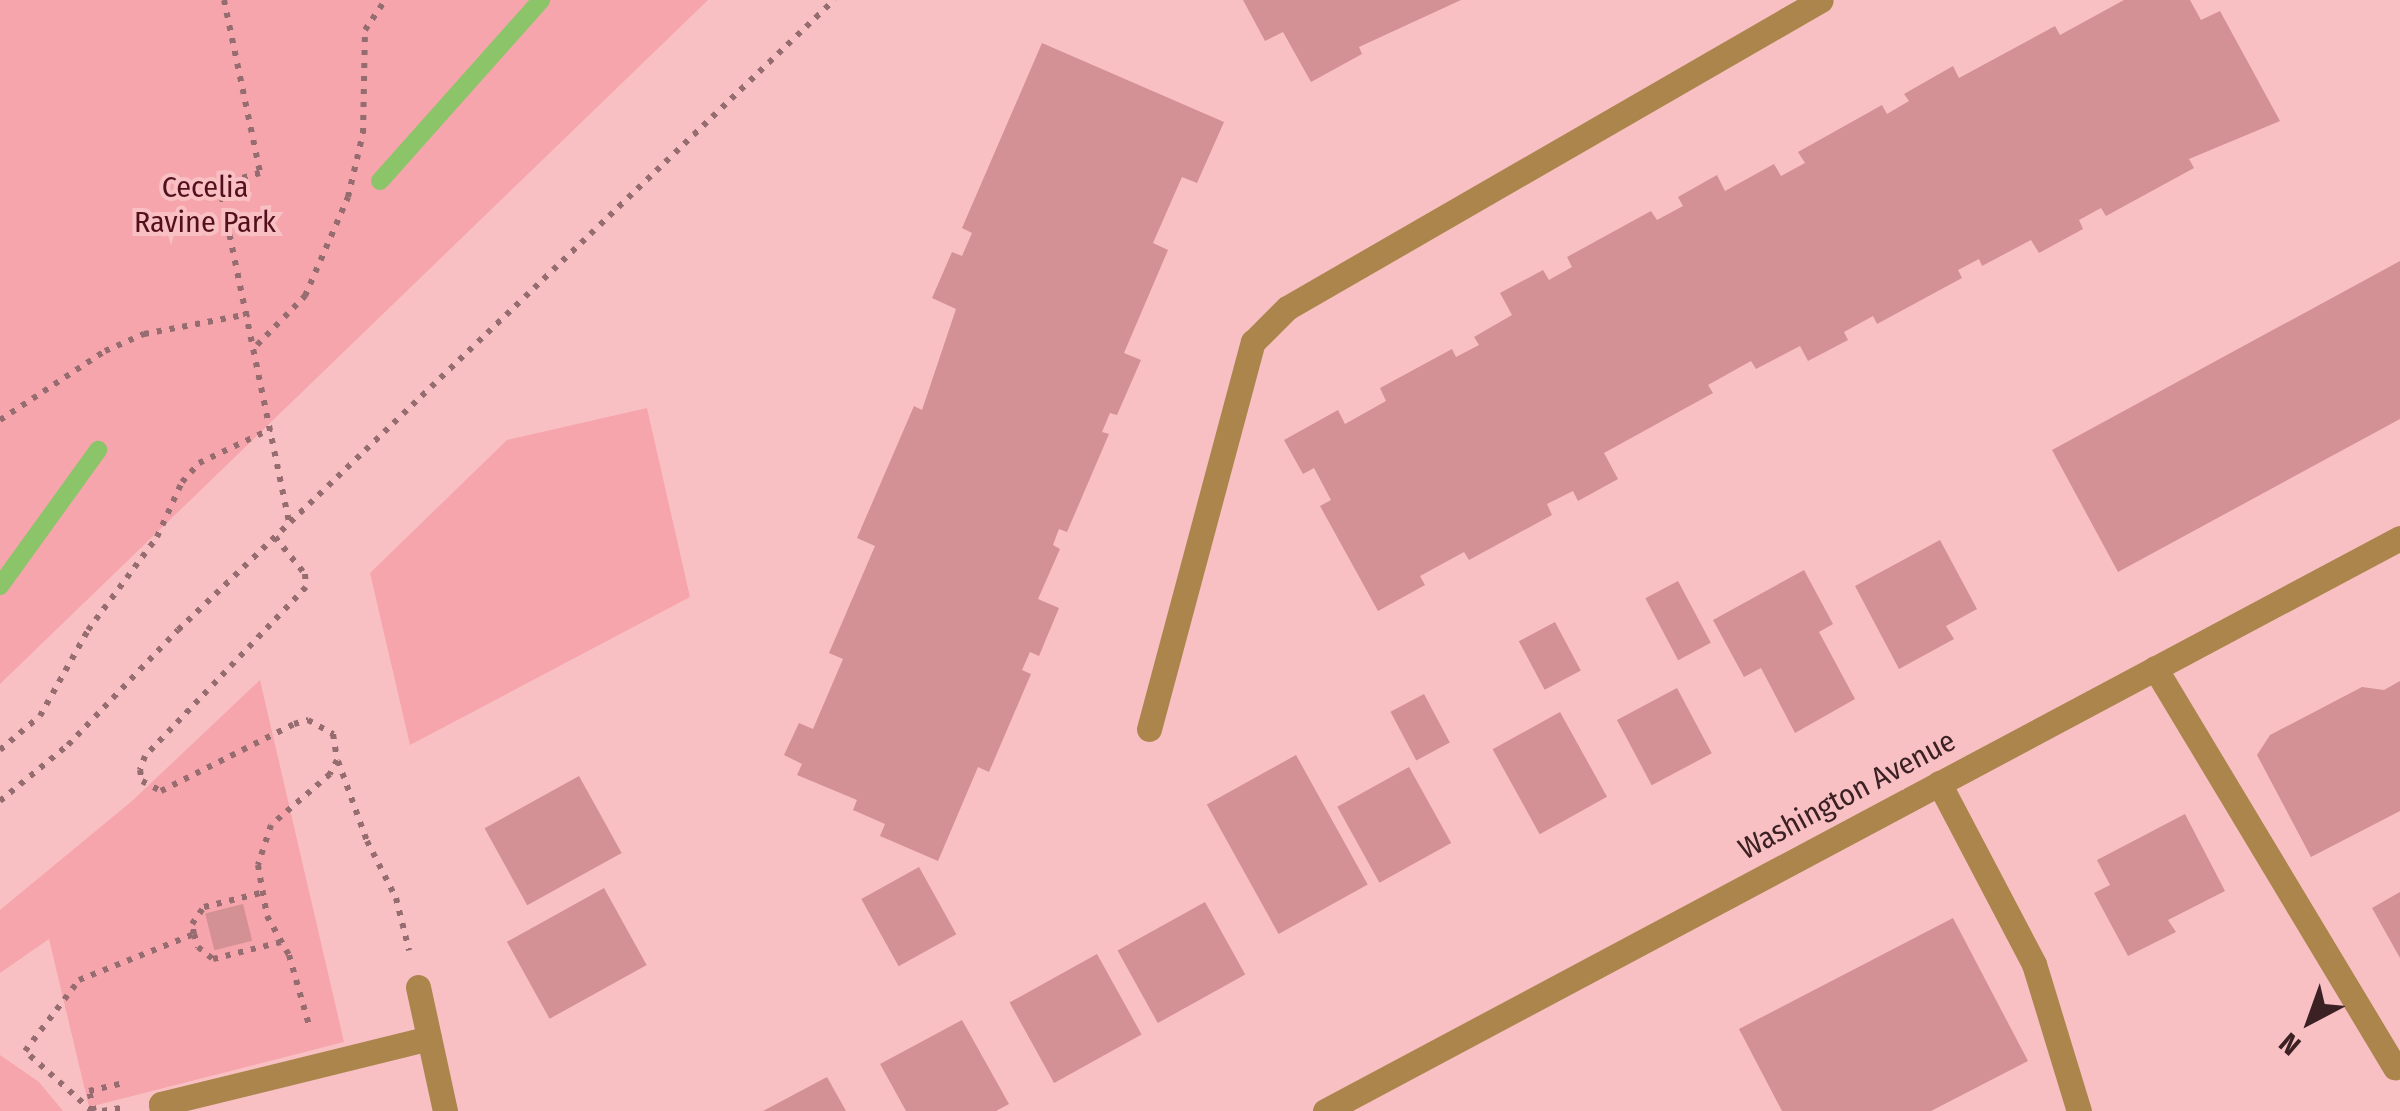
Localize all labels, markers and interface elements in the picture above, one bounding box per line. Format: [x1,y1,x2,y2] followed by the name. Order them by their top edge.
[134,169,276,240] park label: Cecelia Ravine Park
[1732,723,1962,867] street label: Washington Avenue
[2260,971,2360,1071] north arrow
[2273,1026,2307,1062] text: N

